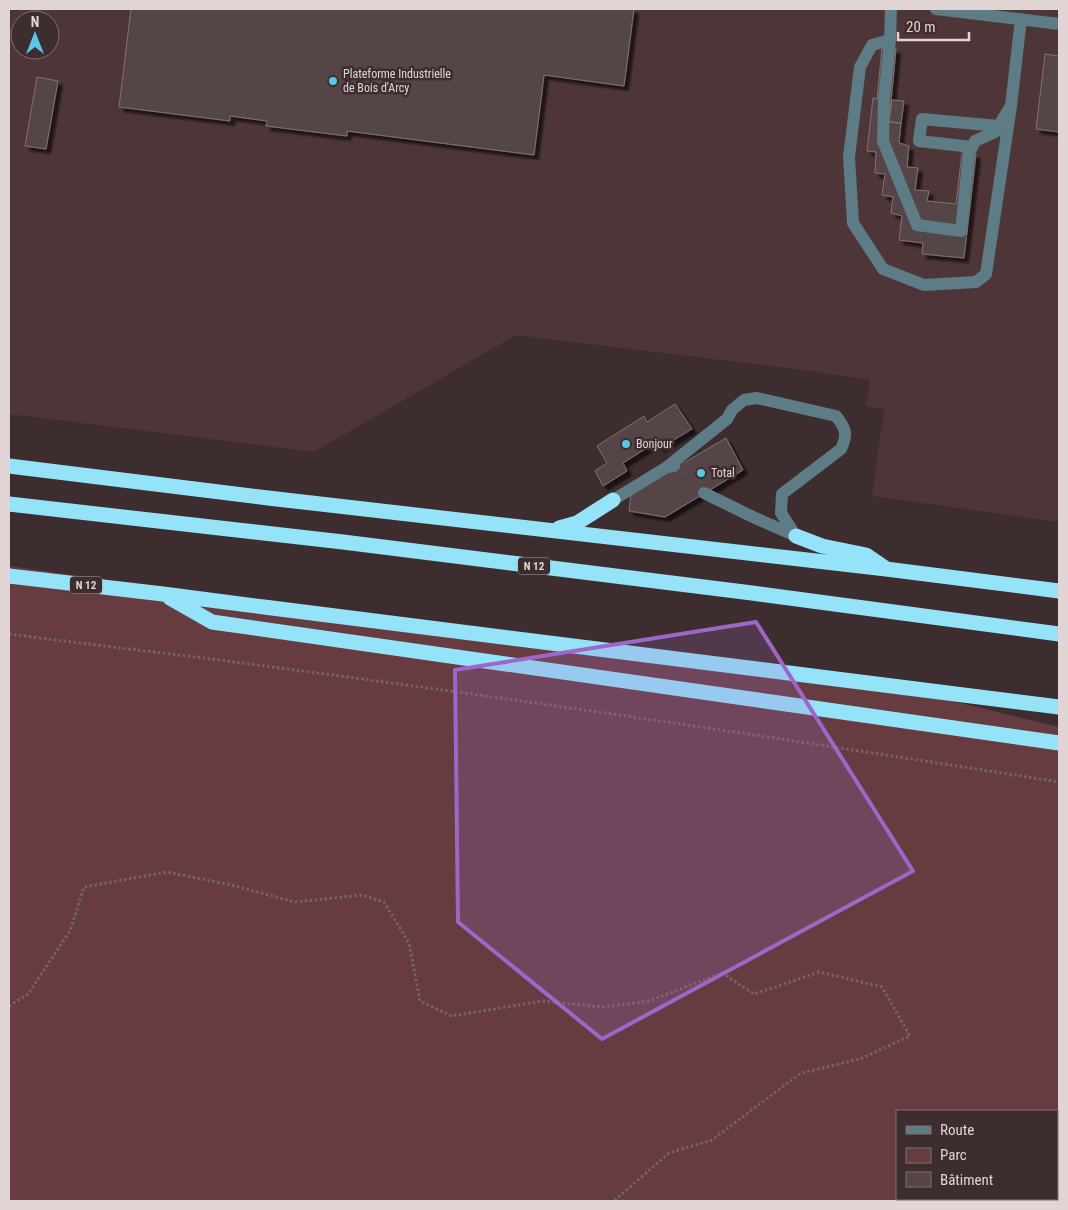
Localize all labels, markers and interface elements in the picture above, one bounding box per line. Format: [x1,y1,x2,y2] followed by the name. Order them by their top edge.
[10,10,60,60] north arrow
[898,10,969,42] scale bar
[31,14,39,30] text: N
[906,18,936,36] text: 20 m
[343,67,451,95] place label: Plateforme Industrielle de Bois d'Arcy
[327,75,339,87] marker: Plateforme Industrielle de Bois d'Arcy
[636,437,673,451] place label: Bonjour
[620,438,632,450] marker: Bonjour
[711,466,735,480] place label: Total
[695,467,707,479] marker: Total
[518,558,550,574] road number: N 12
[70,576,102,594] road number: N 12
[896,1110,1058,1200] legend
[940,1121,974,1139] text: Route
[940,1146,967,1164] text: Parc
[940,1171,993,1189] text: Bâtiment

